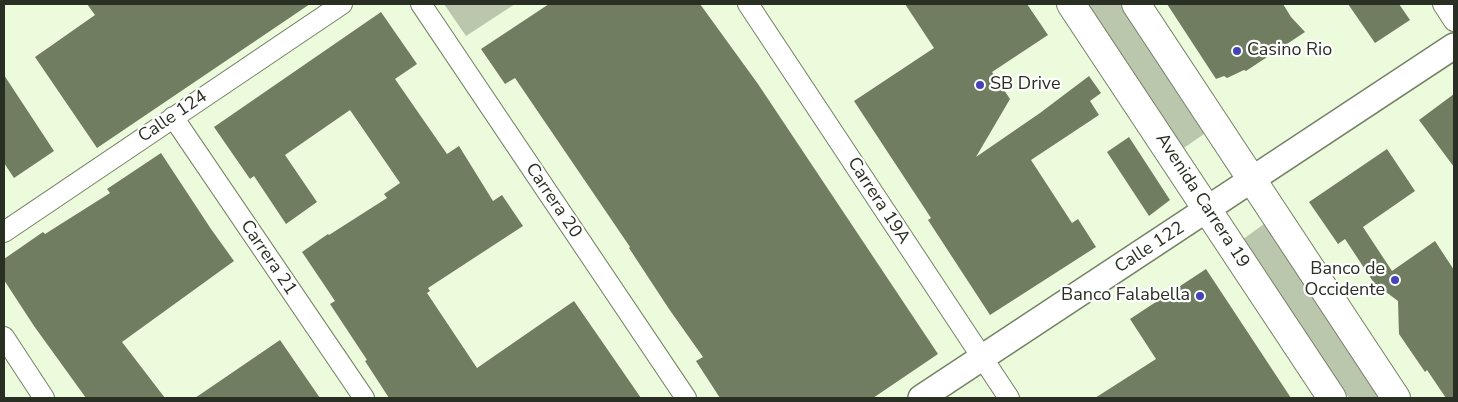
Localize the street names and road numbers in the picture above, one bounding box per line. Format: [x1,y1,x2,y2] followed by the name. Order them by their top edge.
[134,86,212,148] street label: Calle 124
[1150,130,1254,272] street label: Avenida Carrera 19
[842,154,914,248] street label: Carrera 19A
[520,159,586,243] street label: Carrera 20
[235,216,301,300] street label: Carrera 21
[1111,218,1189,278] street label: Calle 122

